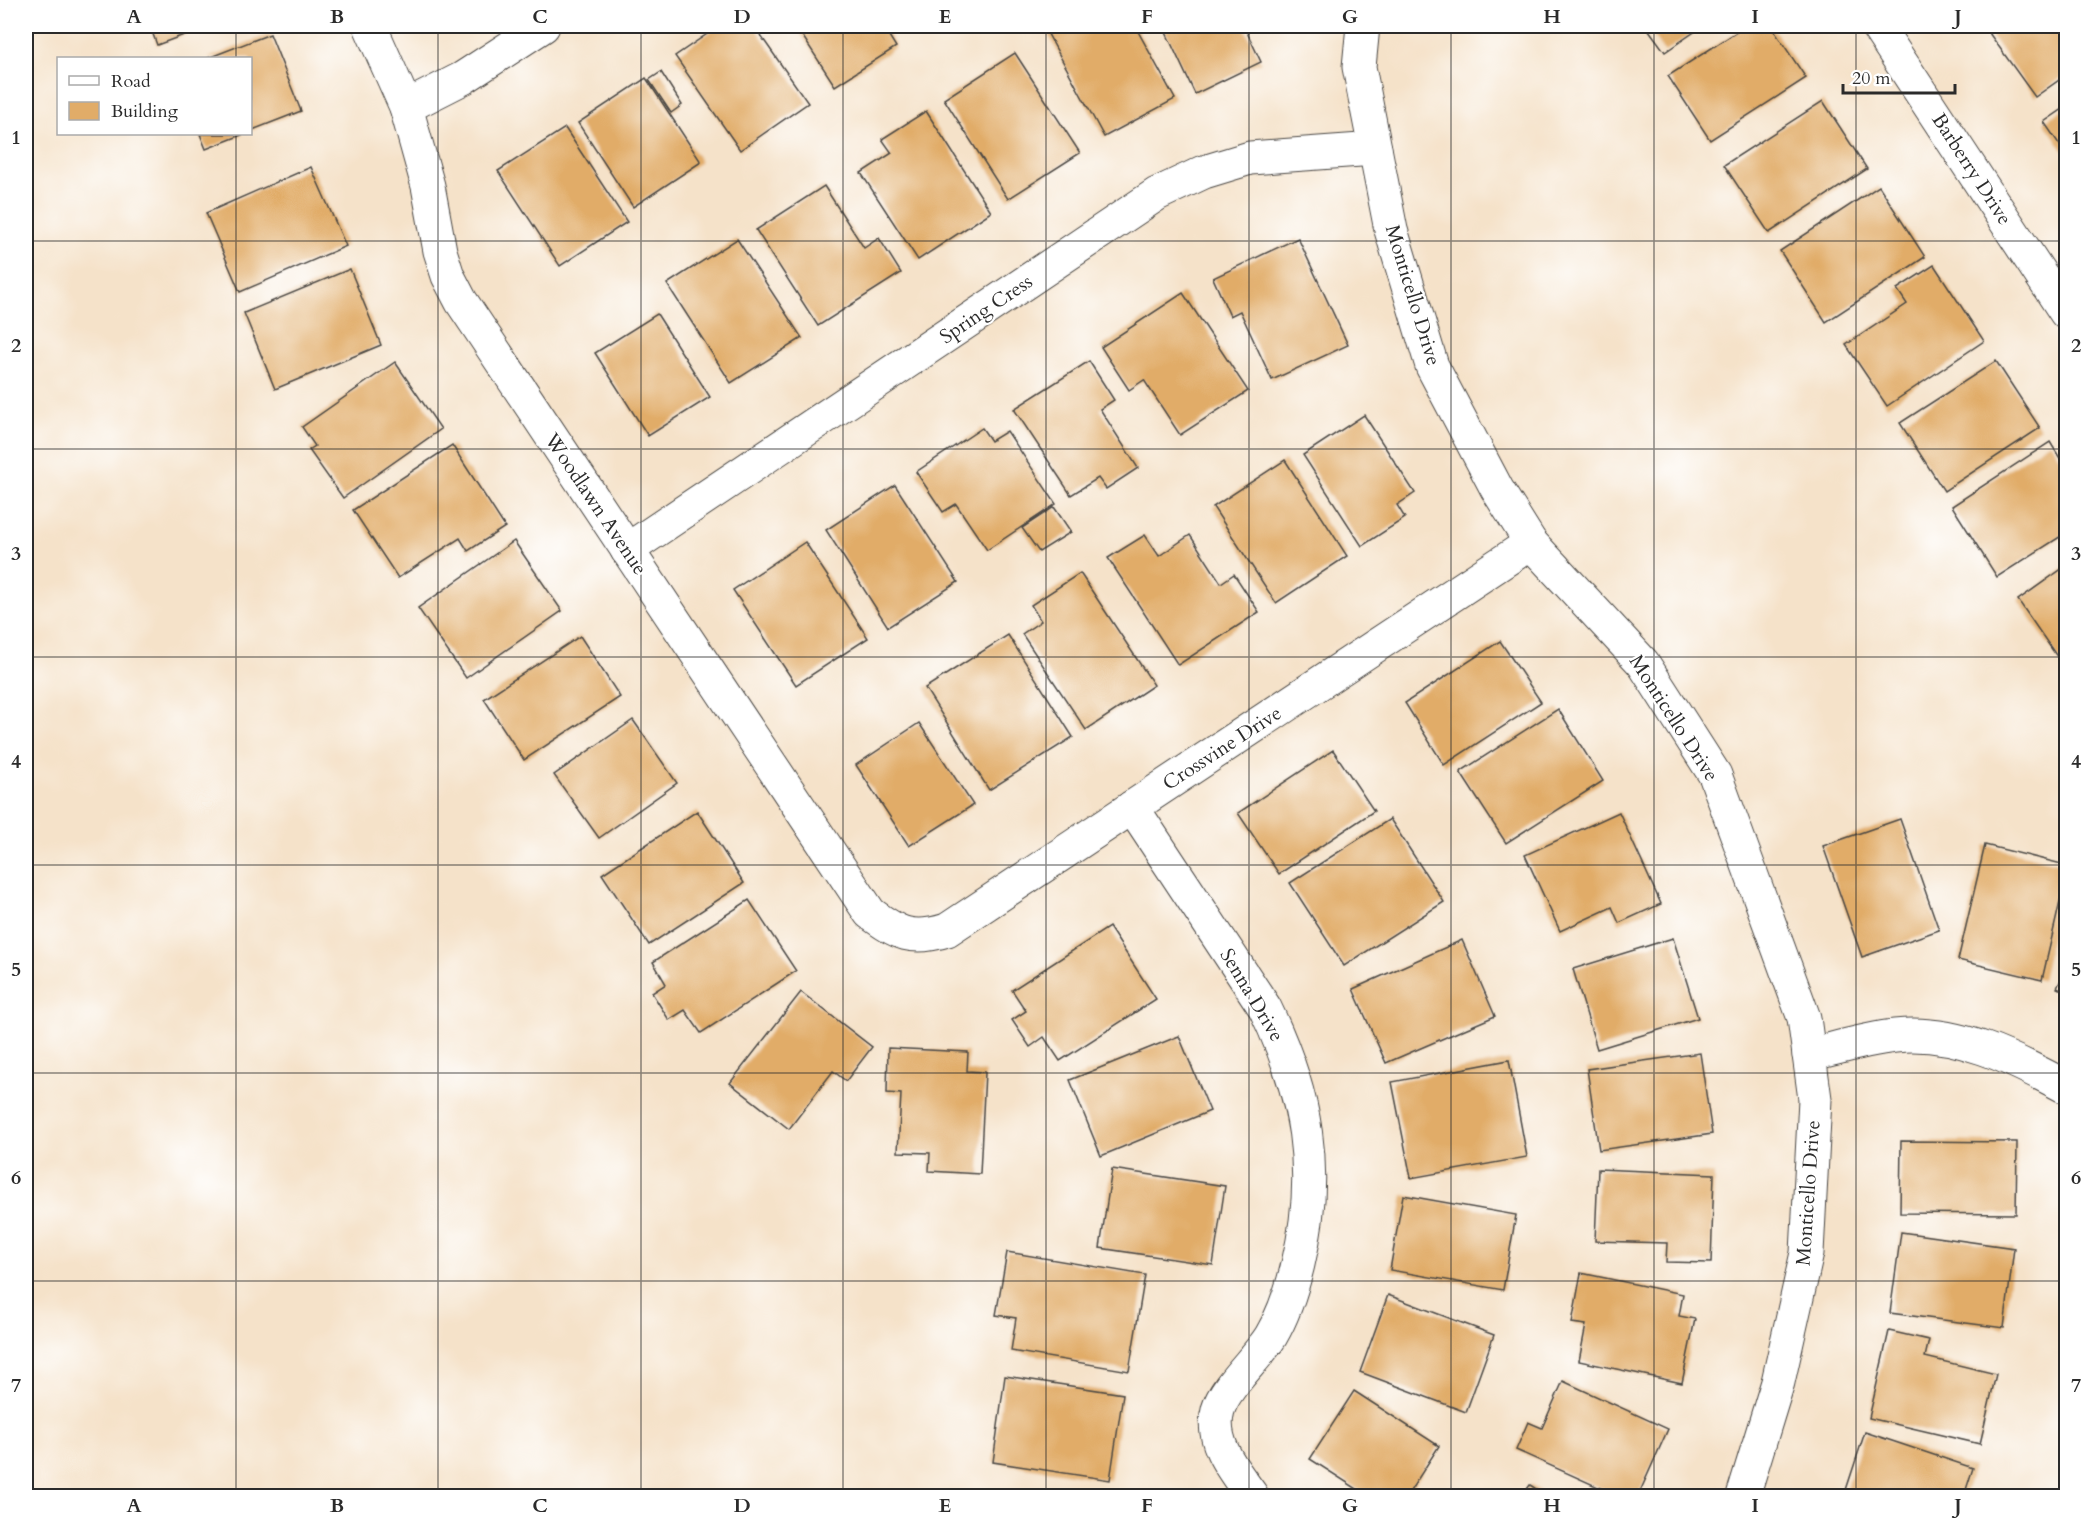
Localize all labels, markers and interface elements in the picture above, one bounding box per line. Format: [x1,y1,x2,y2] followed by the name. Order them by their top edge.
[126,3,142,30] text: A
[330,3,344,30] text: B
[532,3,548,30] text: C
[733,3,751,30] text: D
[939,3,951,30] text: E
[1141,3,1153,30] text: F
[1342,3,1358,30] text: G
[1543,3,1561,30] text: H
[1751,3,1759,30] text: I
[1951,3,1962,30] text: J
[57,57,252,135] legend
[1843,57,1956,95] scale bar
[1852,66,1891,91] text: 20 m
[111,69,151,94] text: Road
[111,99,179,124] text: Building
[1926,108,2018,230] street label: Barberry Drive
[11,124,21,151] text: 1
[2071,124,2081,151] text: 1
[1379,221,1447,369] street label: Monticello Drive
[934,268,1038,350] street label: Spring Cress
[11,332,21,359] text: 2
[2071,332,2081,359] text: 2
[538,427,654,580] street label: Woodlawn Avenue
[11,540,21,567] text: 3
[2071,540,2081,567] text: 3
[1623,649,1725,787] street label: Monticello Drive
[1157,699,1287,797] street label: Crossvine Drive
[11,748,21,775] text: 4
[2071,748,2081,775] text: 4
[1214,943,1290,1047] street label: Senna Drive
[11,956,21,983] text: 5
[2071,956,2081,983] text: 5
[1789,1119,1827,1267] street label: Monticello Drive
[11,1164,21,1191] text: 6
[2071,1164,2081,1191] text: 6
[11,1372,21,1399] text: 7
[2071,1372,2081,1399] text: 7
[126,1492,142,1519] text: A
[330,1492,344,1519] text: B
[532,1492,548,1519] text: C
[733,1492,751,1519] text: D
[939,1492,951,1519] text: E
[1141,1492,1153,1519] text: F
[1342,1492,1358,1519] text: G
[1543,1492,1561,1519] text: H
[1751,1492,1759,1519] text: I
[1951,1492,1962,1519] text: J

